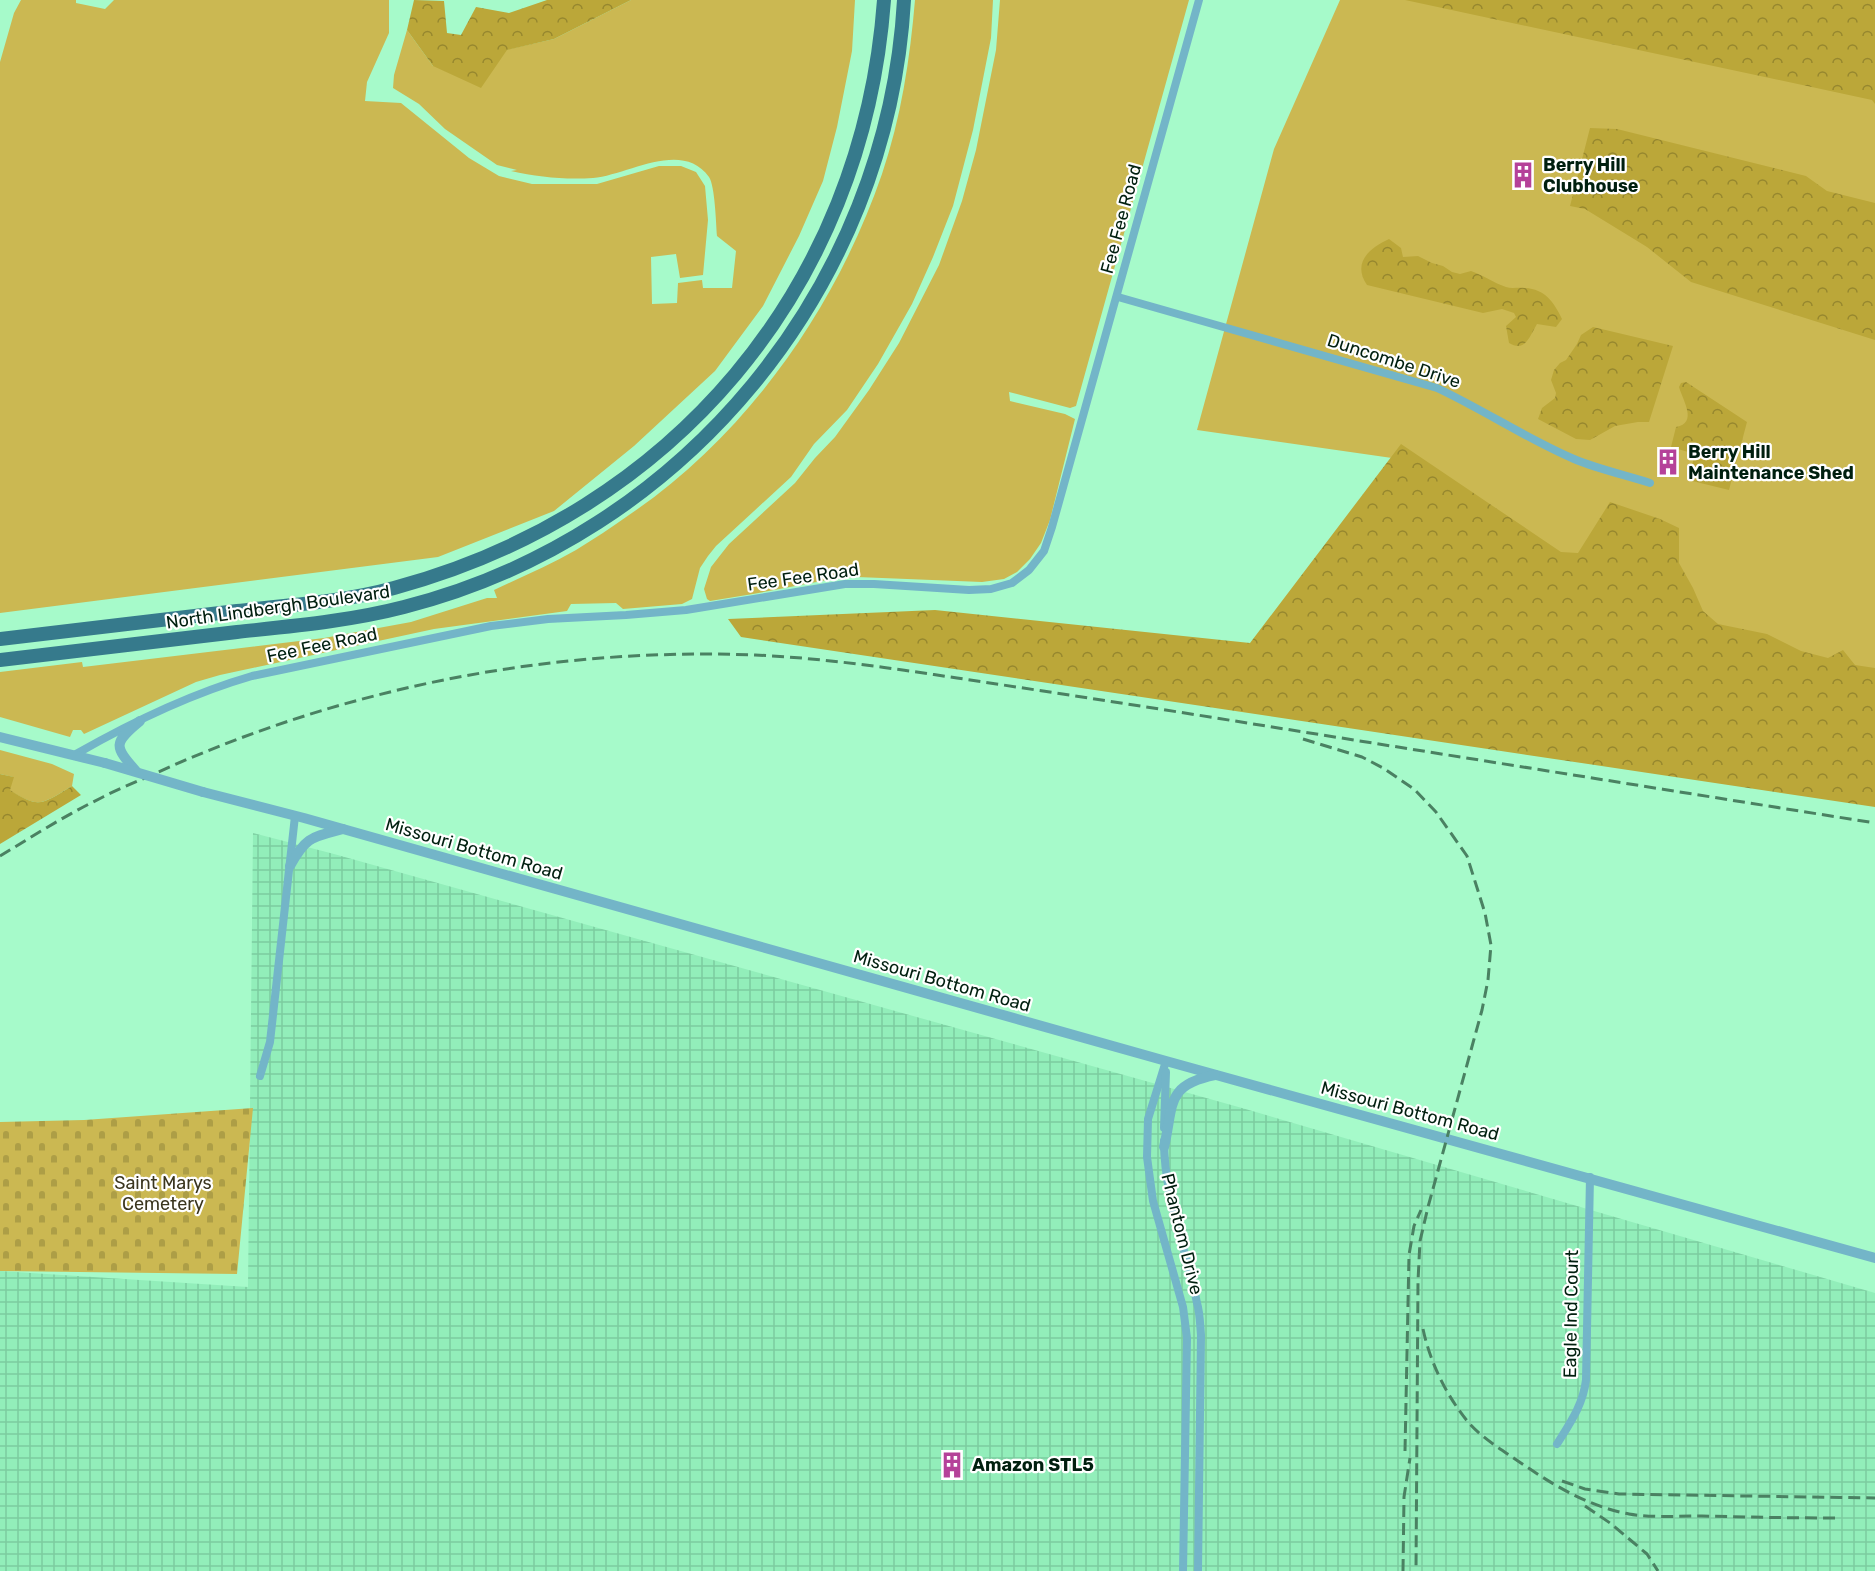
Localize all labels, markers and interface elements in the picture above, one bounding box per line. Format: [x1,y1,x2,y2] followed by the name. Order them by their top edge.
[1543,154,1639,197] place label: Berry Hill Clubhouse
[1508,160,1538,190] building icon: Berry Hill Clubhouse
[1096,162,1146,276] street label: Fee Fee Road
[1325,329,1463,393] street label: Duncombe Drive
[1688,441,1854,484] place label: Berry Hill Maintenance Shed
[1653,447,1683,477] building icon: Berry Hill Maintenance Shed
[746,558,860,596] street label: Fee Fee Road
[165,580,391,634] street label: North Lindbergh Boulevard
[265,623,379,667] street label: Fee Fee Road
[383,813,565,885] street label: Missouri Bottom Road
[851,945,1033,1017] street label: Missouri Bottom Road
[1319,1077,1501,1145] street label: Missouri Bottom Road
[1156,1171,1208,1297] street label: Phantom Drive
[114,1172,212,1215] park label: Saint Marys Cemetery
[1559,1250,1583,1378] street label: Eagle Ind Court
[937,1450,967,1480] building icon: Amazon STL5
[972,1454,1094,1476] place label: Amazon STL5

